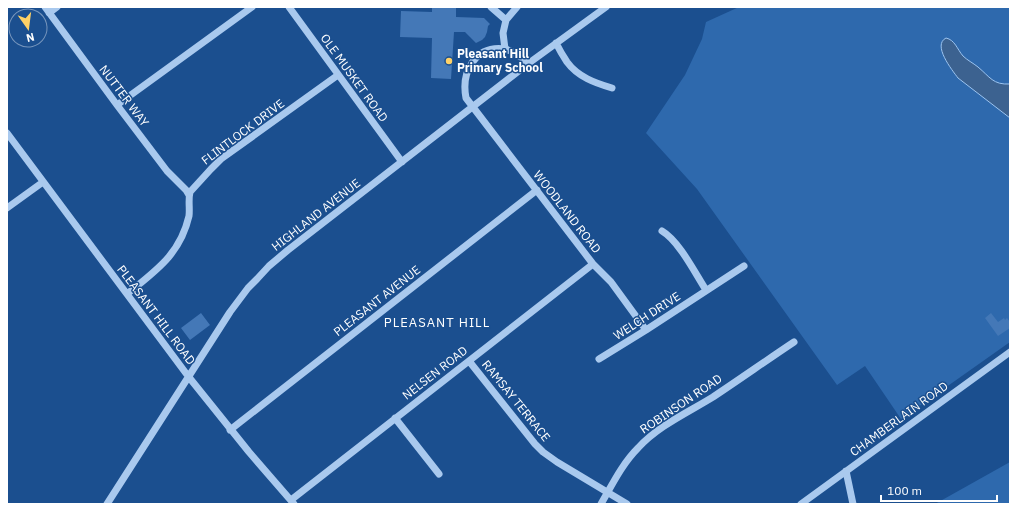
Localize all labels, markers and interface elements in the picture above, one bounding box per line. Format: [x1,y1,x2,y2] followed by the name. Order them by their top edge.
[8,8,48,48] north arrow
[25,30,36,45] text: N
[317,31,391,125] street label: OLE MUSKET ROAD
[457,46,543,75] place label: Pleasant Hill Primary School
[444,56,454,66] marker: Pleasant Hill Primary School
[96,62,152,129] street label: NUTTER WAY
[198,96,287,168] street label: FLINTLOCK DRIVE
[530,167,604,256] street label: WOODLAND ROAD
[268,175,363,254] street label: HIGHLAND AVENUE
[114,262,199,367] street label: PLEASANT HILL ROAD
[330,262,423,339] street label: PLEASANT AVENUE
[610,288,683,343] street label: WELCH DRIVE
[384,314,490,331] district label: PLEASANT HILL
[399,343,470,403] street label: NELSEN ROAD
[479,357,554,444] street label: RAMSAY TERRACE
[637,371,725,437] street label: ROBINSON ROAD
[847,378,951,459] street label: CHAMBERLAIN ROAD
[881,477,997,503] scale bar
[887,483,922,498] text: 100 m

